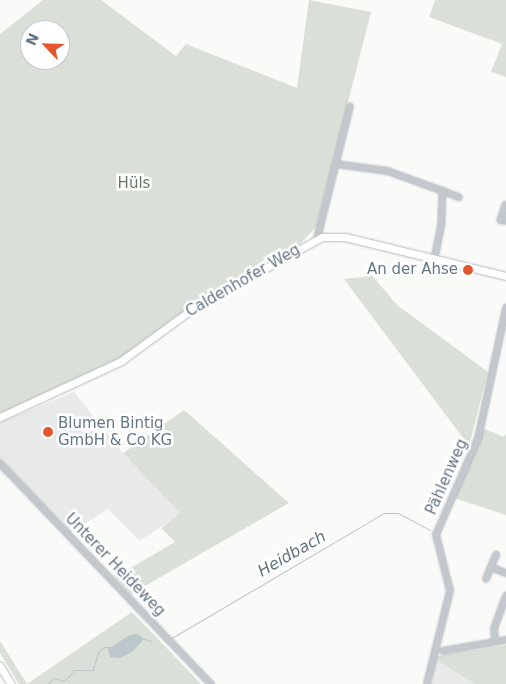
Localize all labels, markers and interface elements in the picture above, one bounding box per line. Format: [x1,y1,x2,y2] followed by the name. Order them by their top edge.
[20,20,70,70] north arrow
[23,31,42,48] text: N
[118,175,150,193] park label: Hüls
[183,241,303,321] street label: Caldenhofer Weg
[367,261,458,279] place label: An der Ahse
[462,264,474,276] marker: An der Ahse
[58,414,172,449] place label: Blumen Bintig GmbH & Co KG
[42,426,54,438] marker: Blumen Bintig GmbH & Co KG
[422,436,472,518] street label: Pählenweg
[61,510,169,620] street label: Unterer Heideweg
[255,527,329,581] water label: Heidbach

